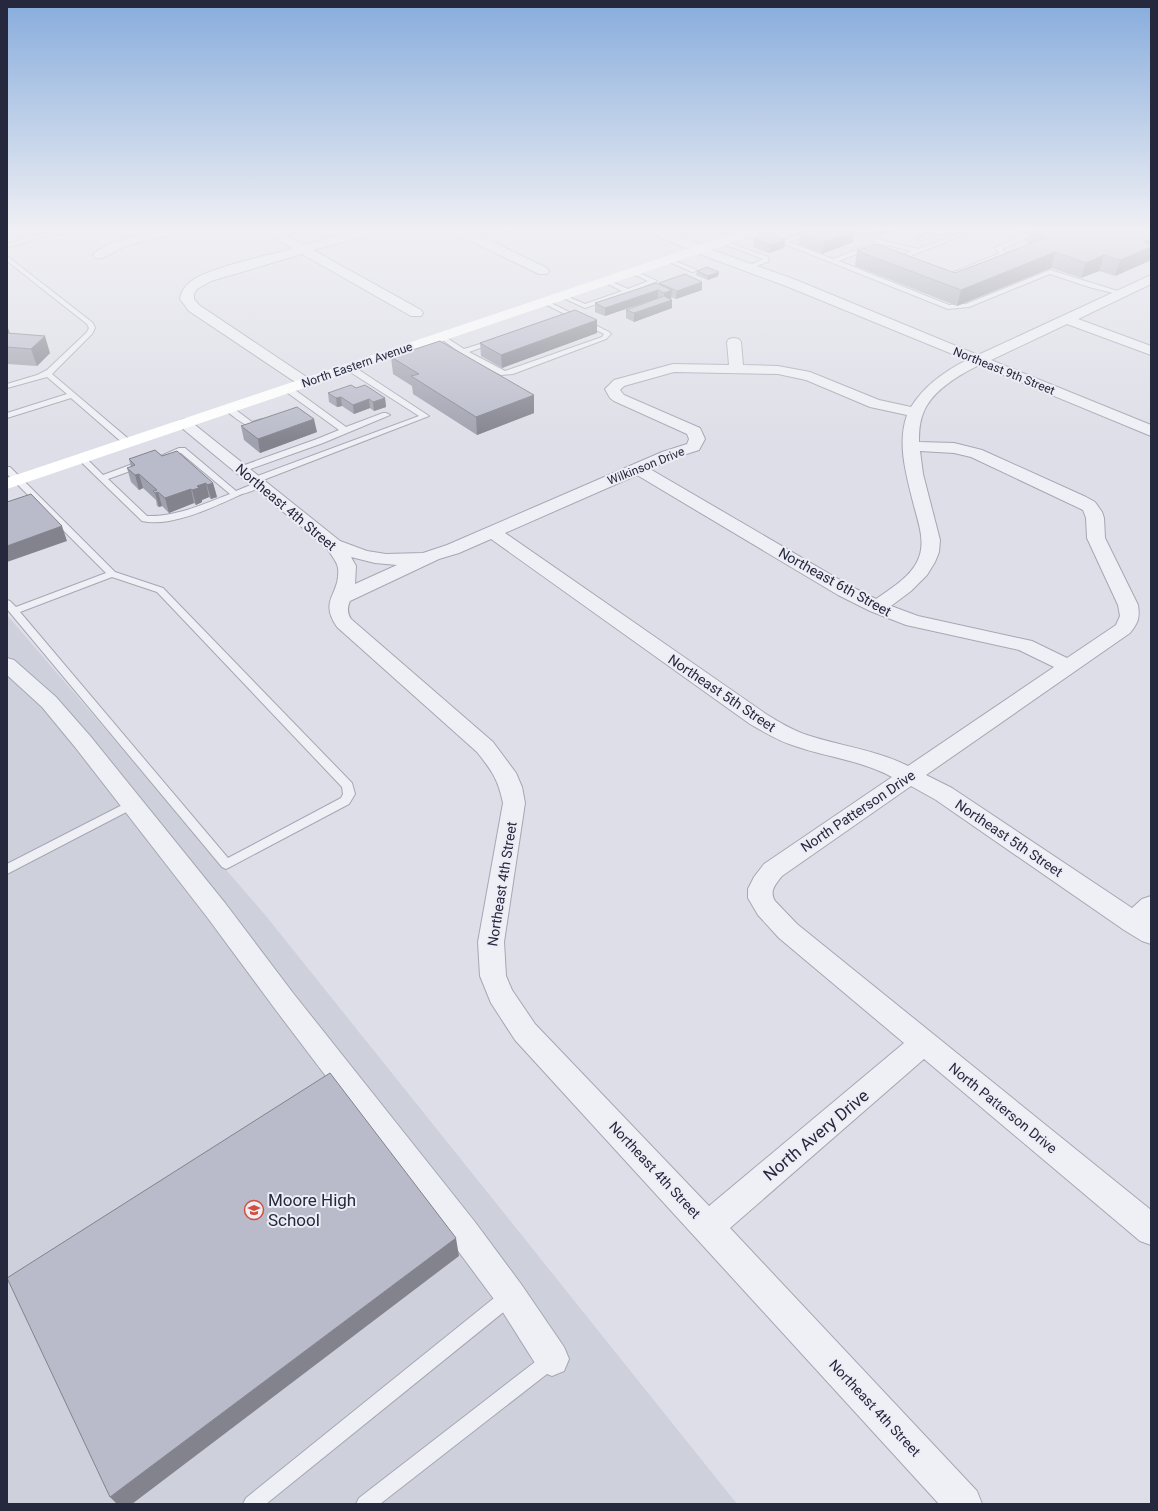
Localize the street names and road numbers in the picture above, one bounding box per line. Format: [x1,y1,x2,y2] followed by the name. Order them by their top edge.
[300,339,414,391] street label: North Eastern Avenue
[951,344,1057,398] street label: Northeast 9th Street
[605,444,687,488] street label: Wilkinson Drive
[233,460,340,554] street label: Northeast 4th Street
[776,544,894,620] street label: Northeast 6th Street
[665,651,779,735] street label: Northeast 5th Street
[798,767,918,855] street label: North Patterson Drive
[952,796,1066,880] street label: Northeast 5th Street
[484,820,520,948] street label: Northeast 4th Street
[946,1059,1060,1157] street label: North Patterson Drive
[759,1085,873,1185] street label: North Avery Drive
[606,1118,704,1222] street label: Northeast 4th Street
[826,1356,924,1460] street label: Northeast 4th Street

